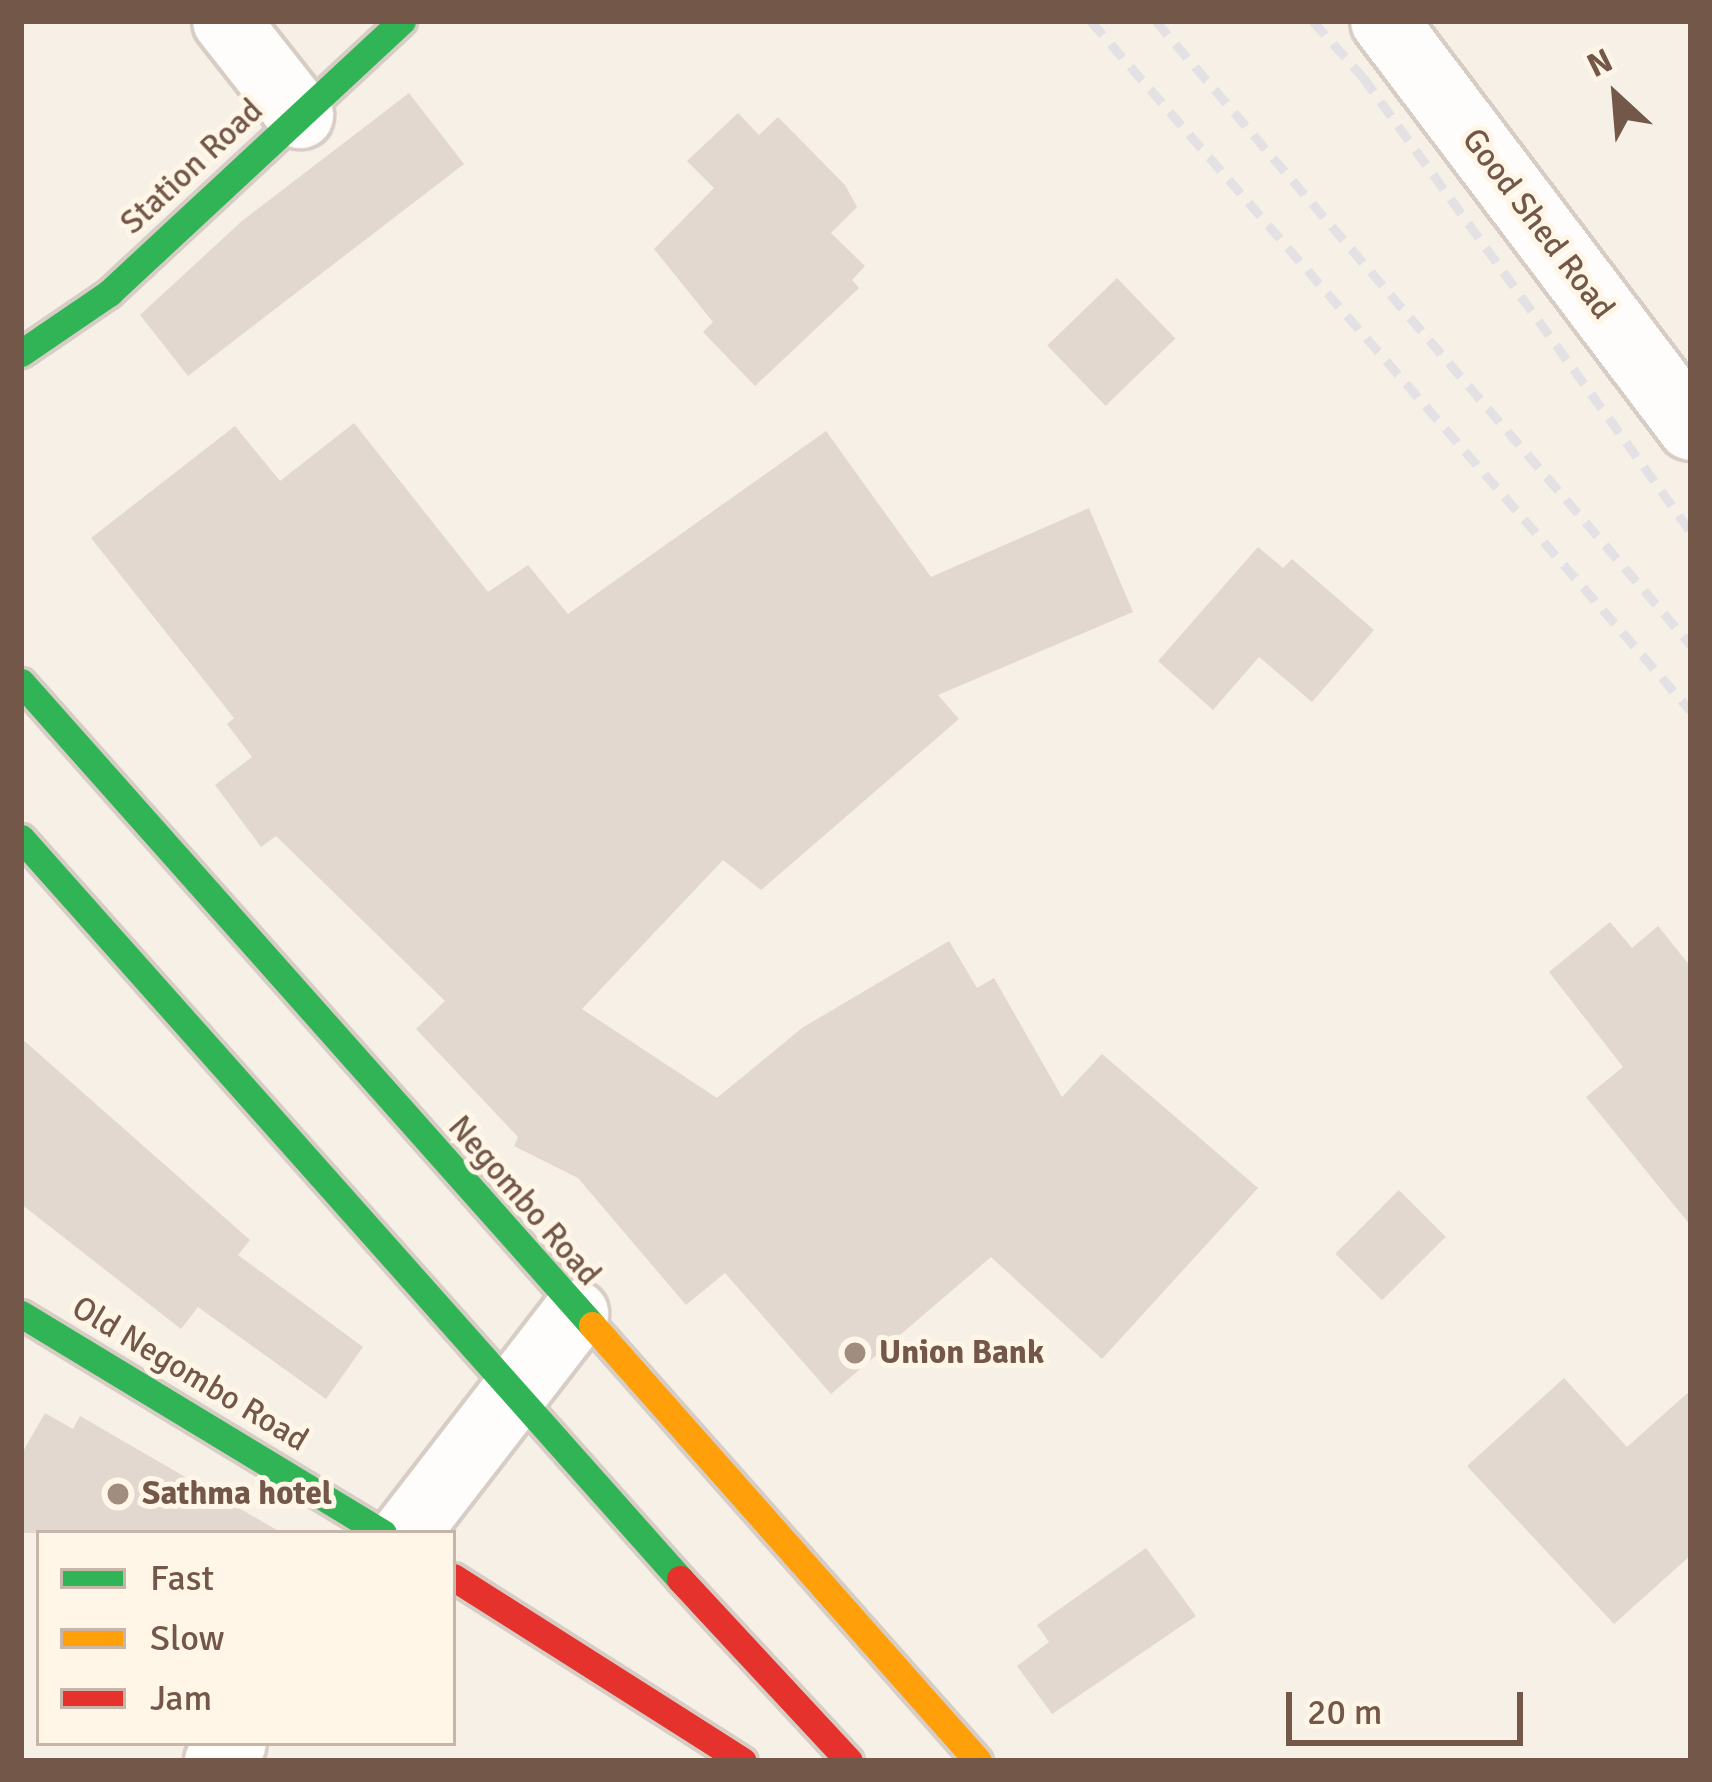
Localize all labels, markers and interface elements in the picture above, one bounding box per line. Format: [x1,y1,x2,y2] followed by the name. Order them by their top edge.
[1556,36,1676,156] north arrow
[1581,40,1619,87] text: N
[113,91,271,243] street label: Station Road
[1453,121,1623,327] street label: Good Shed Road
[439,1108,609,1294] street label: Negombo Road
[65,1288,315,1460] street label: Old Negombo Road
[879,1333,1044,1373] place label: Union Bank
[842,1340,868,1366] marker: Union Bank
[142,1474,332,1514] place label: Sathma hotel
[105,1481,131,1507] marker: Sathma hotel
[36,1530,456,1746] legend
[150,1556,214,1601] text: Fast
[150,1616,225,1661] text: Slow
[1292,1668,1529,1742] scale bar
[150,1676,212,1721] text: Jam
[1307,1690,1383,1735] text: 20 m

